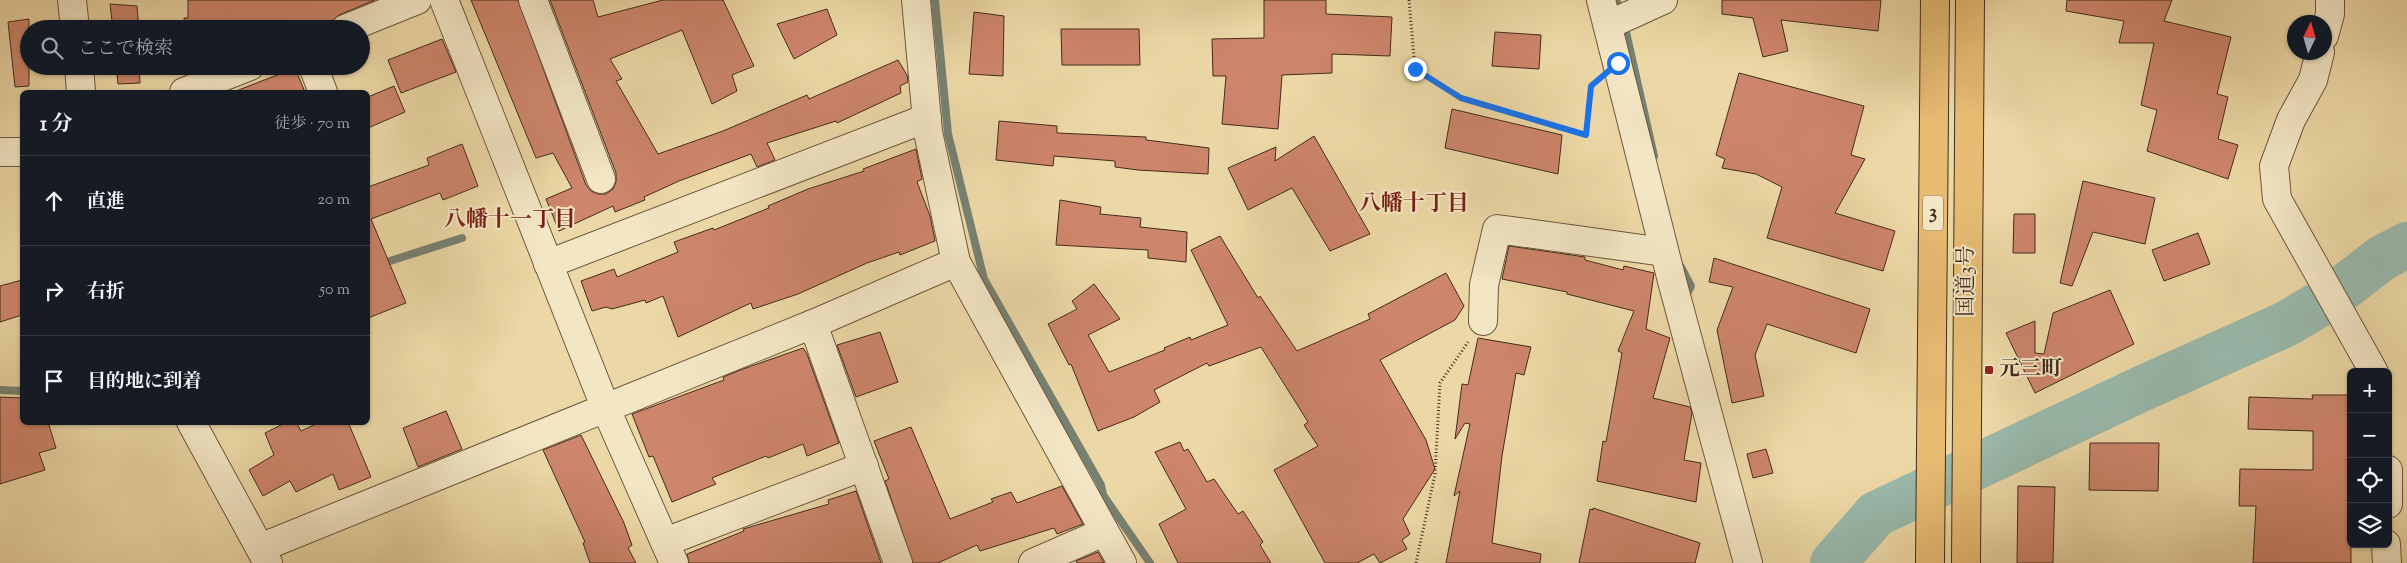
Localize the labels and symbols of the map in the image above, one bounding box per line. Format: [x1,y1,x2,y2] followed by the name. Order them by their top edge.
[2287,15,2332,60] north arrow
[1607,52,1630,75] route start
[1404,58,1427,81] route end
[1359,189,1469,221] district label: 八幡十丁目
[1923,196,1943,230] road number: 3
[444,205,576,237] district label: 八幡十一丁目
[1952,245,1982,317] street label: 国道3号
[1999,355,2062,385] place label: 元三町
[1983,364,1995,376] marker: 元三町

